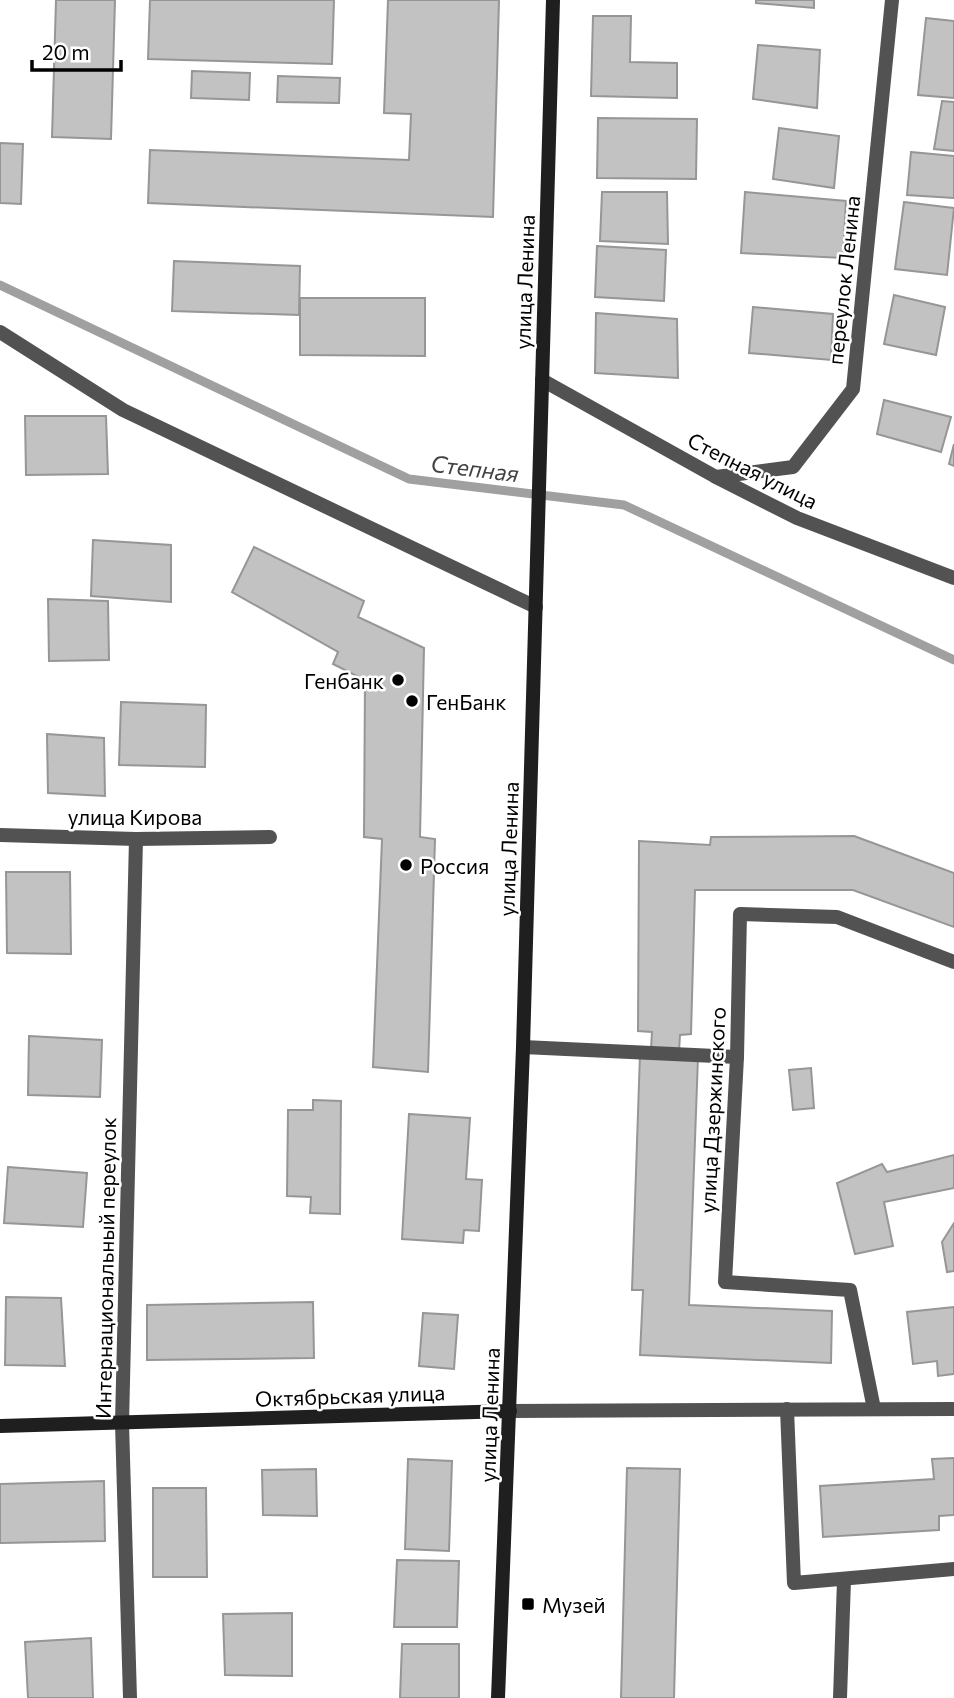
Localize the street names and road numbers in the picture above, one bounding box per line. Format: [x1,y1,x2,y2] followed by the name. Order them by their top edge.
[822,194,864,366] street label: переулок Ленина
[509,214,539,350] street label: улица Ленина
[684,427,822,513] street label: Степная улица
[493,781,523,917] street label: улица Ленина
[68,804,202,829] street label: улица Кирова
[694,1006,730,1214] street label: улица Дзержинского
[90,1117,120,1419] street label: Интернациональный переулок
[474,1347,504,1483] street label: улица Ленина
[255,1379,445,1411] street label: Октябрьская улица

